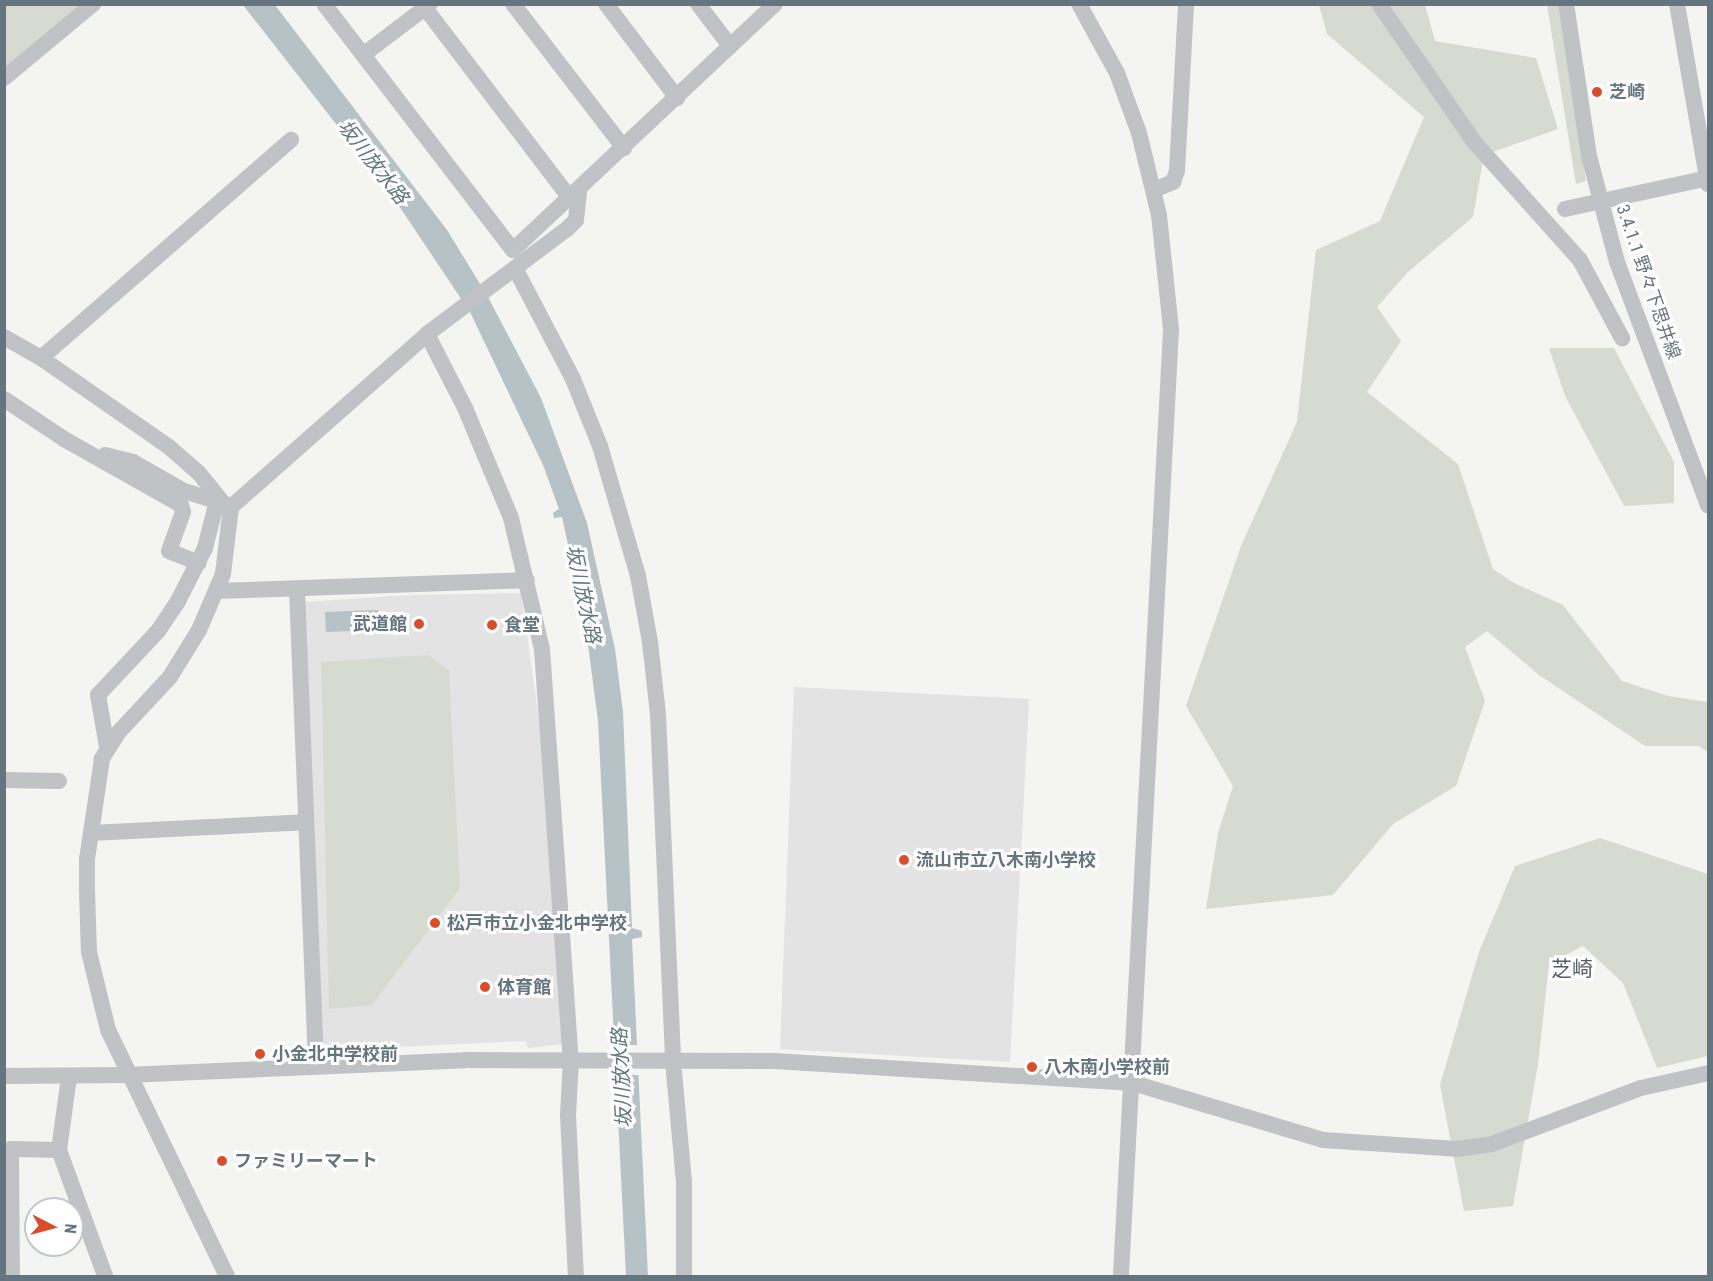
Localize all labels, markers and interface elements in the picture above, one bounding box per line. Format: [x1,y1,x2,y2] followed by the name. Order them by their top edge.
[1609,81,1645,103] place label: 芝崎
[1590,85,1604,99] marker: 芝崎
[333,115,413,209] water label: 坂川放水路
[1611,202,1685,362] street label: 3.4.1.1 野々下思井線
[561,543,605,645] water label: 坂川放水路
[353,613,407,635] place label: 武道館
[504,614,540,636] place label: 食堂
[412,617,426,631] marker: 武道館
[485,618,499,632] marker: 食堂
[916,849,1096,871] place label: 流山市立八木南小学校
[897,853,911,867] marker: 流山市立八木南小学校
[447,912,627,934] place label: 松戸市立小金北中学校
[428,916,442,930] marker: 松戸市立小金北中学校
[1551,956,1593,982] district label: 芝崎
[497,976,551,998] place label: 体育館
[478,980,492,994] marker: 体育館
[607,1027,637,1129] water label: 坂川放水路
[272,1043,398,1065] place label: 小金北中学校前
[253,1047,267,1061] marker: 小金北中学校前
[1044,1056,1170,1078] place label: 八木南小学校前
[1025,1060,1039,1074] marker: 八木南小学校前
[234,1150,378,1172] place label: ファミリーマート
[215,1154,229,1168] marker: ファミリーマート
[24,1197,84,1257] north arrow
[60,1223,80,1235] text: N

